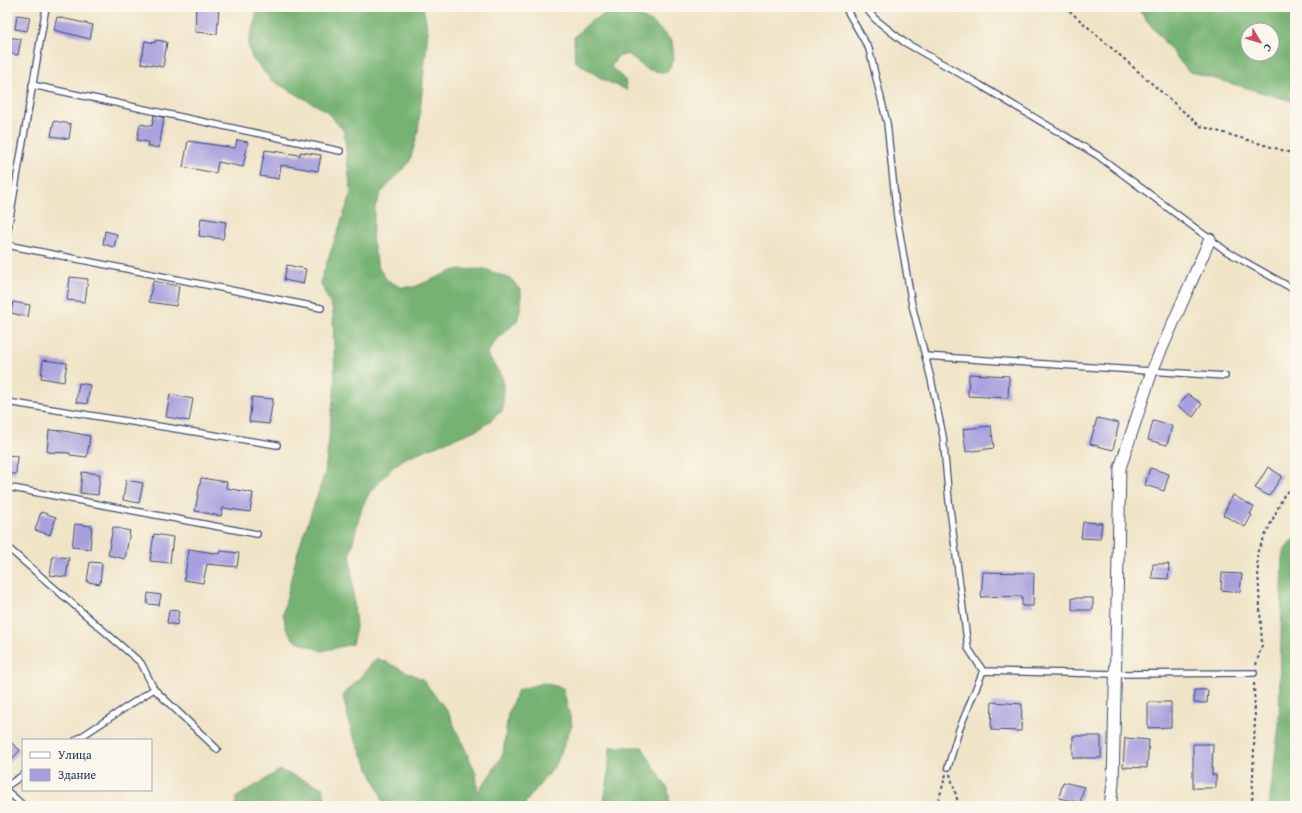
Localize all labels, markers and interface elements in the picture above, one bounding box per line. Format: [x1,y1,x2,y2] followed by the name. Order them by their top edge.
[1240,22,1280,62] north arrow
[1260,41,1276,56] text: С
[22,739,152,791] legend
[58,746,92,763] text: Улица
[58,766,97,783] text: Здание

